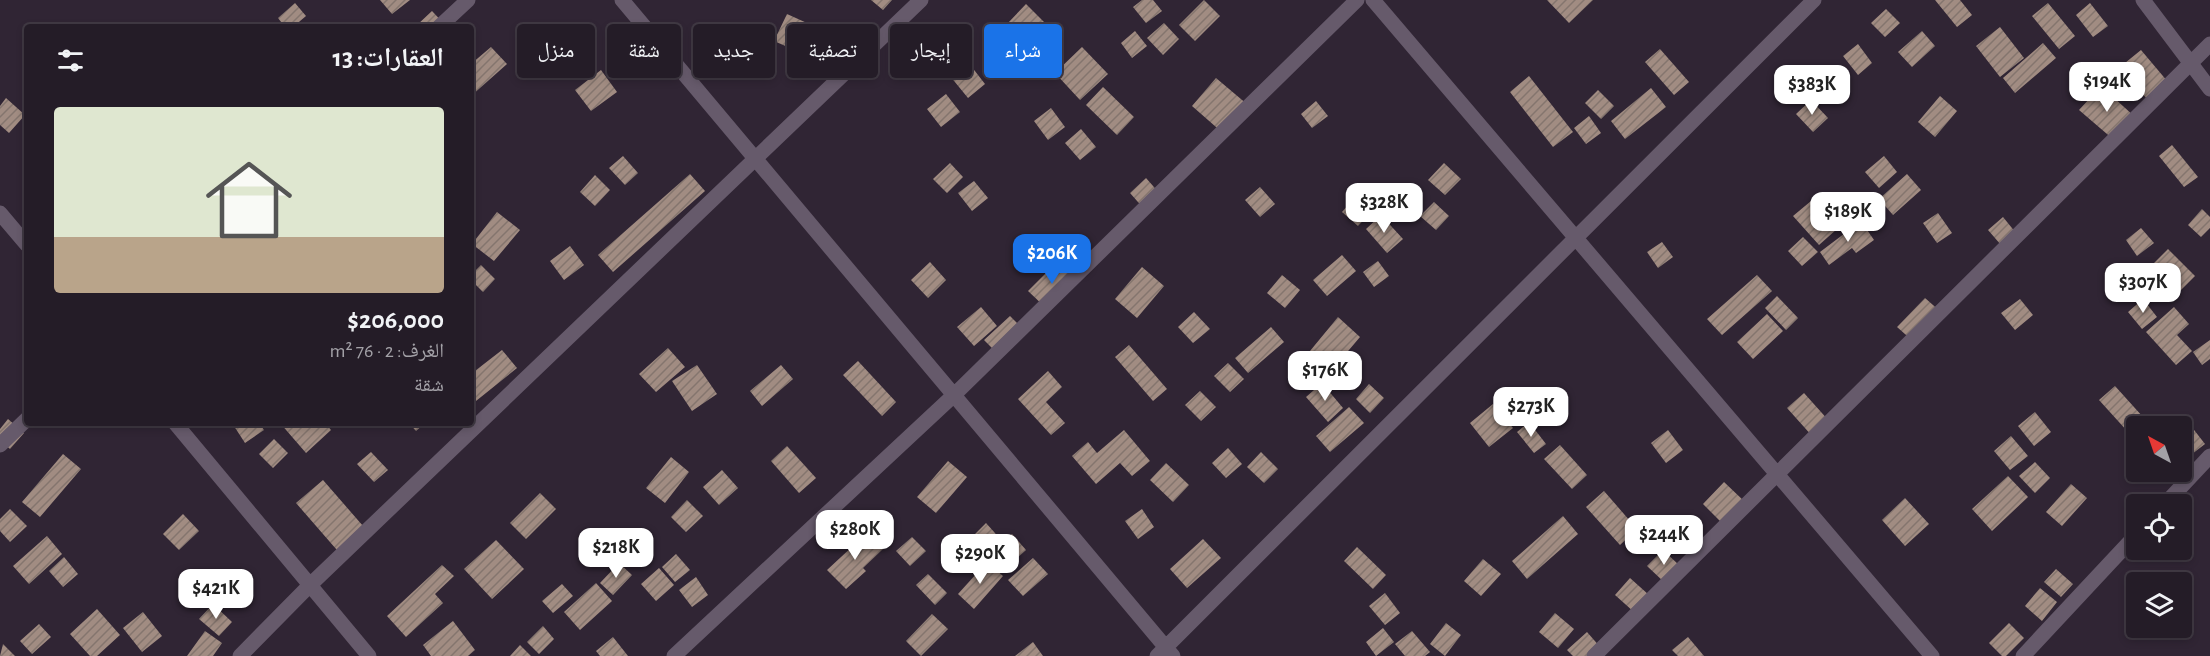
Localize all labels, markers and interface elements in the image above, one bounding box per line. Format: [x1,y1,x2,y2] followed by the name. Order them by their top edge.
[517,24,595,78] chip: منزل
[607,24,681,78] chip: شقة
[693,24,775,78] chip: جديد
[787,24,878,78] chip: تصفية
[890,24,972,78] chip: إيجار
[984,24,1062,78] chip: شراء
[54,44,87,77] icon: filters
[333,45,444,71] text: العقارات: 13
[2065,62,2149,113] pin: $194K
[1770,65,1854,116] pin: $383K
[2083,71,2131,91] text: $194K
[1788,74,1836,94] text: $383K
[195,146,303,254] icon: home
[1342,183,1426,234] pin: $328K
[1360,192,1408,212] text: $328K
[1806,192,1890,243] pin: $189K
[1824,201,1872,221] text: $189K
[1010,234,1094,285] pin: $206K
[1027,243,1077,263] text: $206K
[2101,263,2185,314] pin: $307K
[2119,272,2167,292] text: $307K
[347,307,444,333] text: $206,000
[329,341,444,361] text: الغرف: 2 · 76 m²
[1283,351,1367,402] pin: $176K
[1302,360,1348,380] text: $176K
[414,375,444,395] text: شقة
[1489,387,1573,438] pin: $273K
[1507,396,1555,416] text: $273K
[2126,416,2192,482] north arrow
[2126,416,2192,638] map controls
[2126,494,2192,560] button: locate
[813,510,897,561] pin: $280K
[1622,515,1706,566] pin: $244K
[830,519,880,539] text: $280K
[1639,524,1689,544] text: $244K
[574,528,658,579] pin: $218K
[938,534,1022,585] pin: $290K
[592,537,640,557] text: $218K
[955,543,1005,563] text: $290K
[174,569,258,620] pin: $421K
[2126,572,2192,638] button: layers
[192,578,240,598] text: $421K

